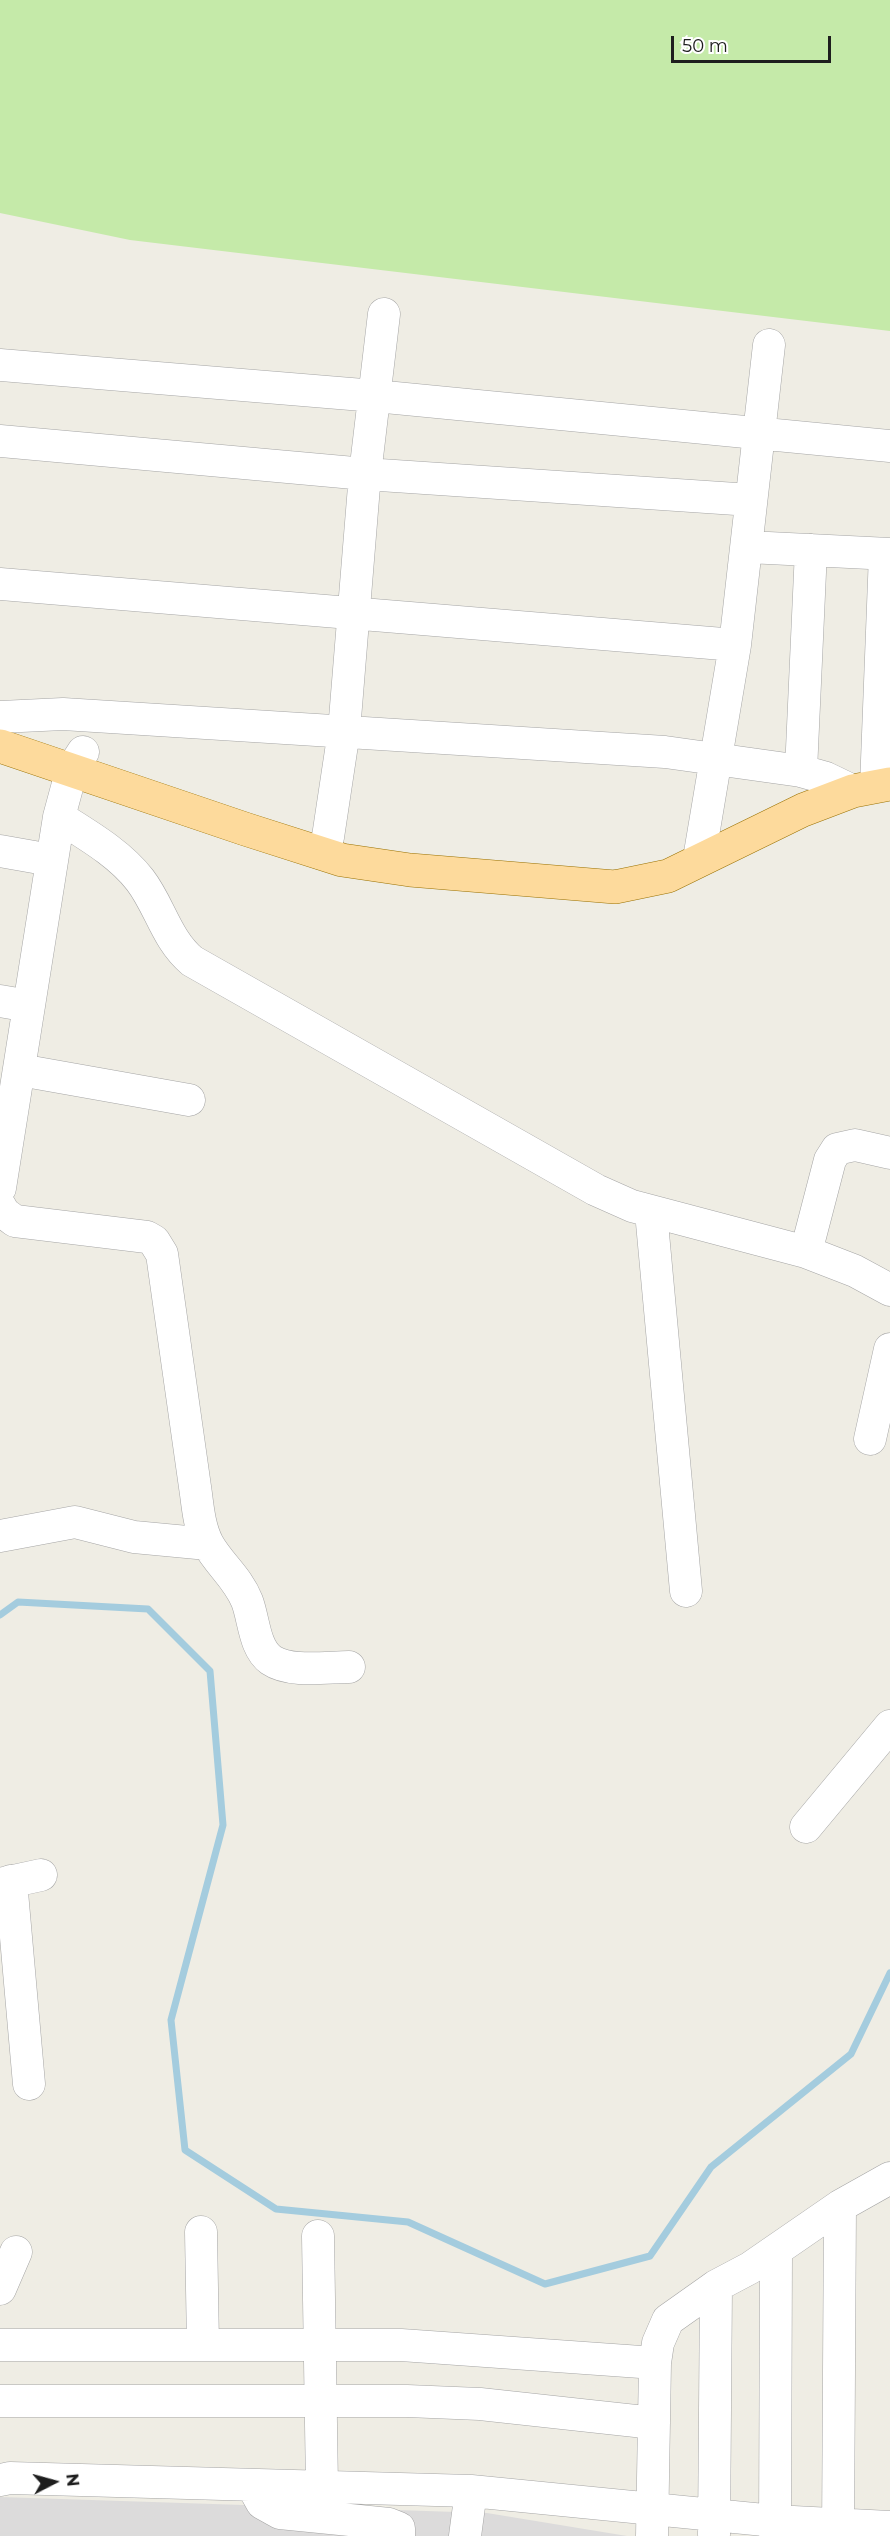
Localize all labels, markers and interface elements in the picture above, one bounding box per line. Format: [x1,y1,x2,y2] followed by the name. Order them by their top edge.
[674,24,834,62] scale bar
[682,35,728,57] text: 50 m
[24,2452,84,2512] north arrow
[62,2473,83,2487] text: N

